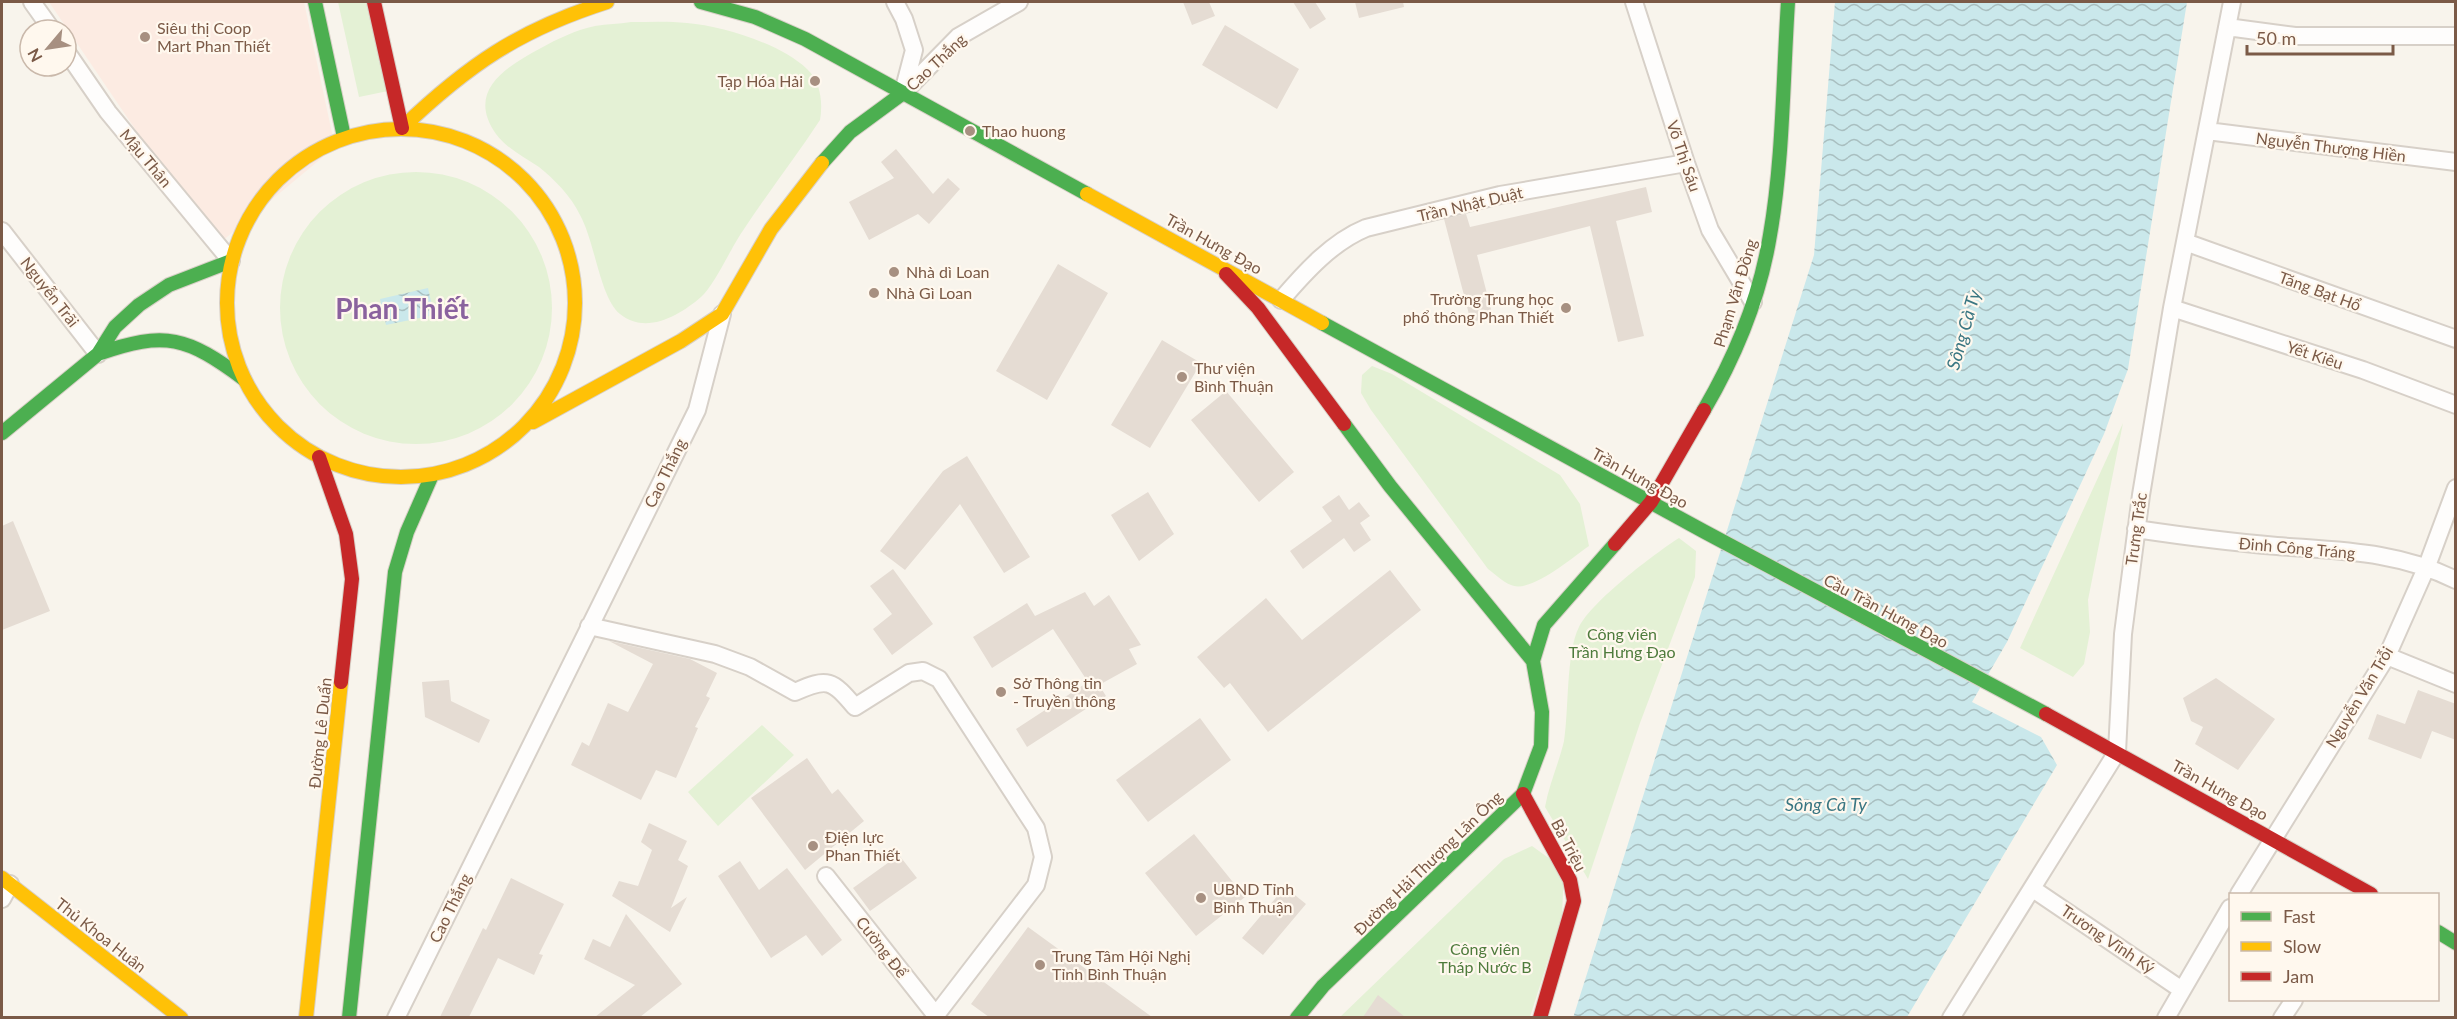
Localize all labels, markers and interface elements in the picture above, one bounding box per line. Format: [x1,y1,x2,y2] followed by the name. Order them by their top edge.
[18,18,78,78] north arrow
[157,18,271,55] place label: Siêu thị Coop Mart Phan Thiết
[2247,18,2392,56] scale bar
[2256,27,2296,49] text: 50 m
[902,29,969,94] street label: Cao Thắng
[138,30,152,44] marker: Siêu thị Coop Mart Phan Thiết
[23,46,46,66] text: N
[718,71,803,90] place label: Tạp Hóa Hải
[808,74,822,88] marker: Tạp Hóa Hải
[1663,118,1705,194] street label: Võ Thị Sáu
[982,121,1066,140] place label: Thao huong
[963,124,977,138] marker: Thao huong
[117,125,176,191] street label: Mậu Thân
[2255,128,2407,165] street label: Nguyễn Thượng Hiền
[1415,182,1525,225] street label: Trần Nhật Duật
[1163,209,1266,278] street label: Trần Hưng Đạo
[1709,236,1760,349] street label: Phạm Văn Đồng
[17,253,84,330] street label: Nguyễn Trãi
[906,262,990,281] place label: Nhà dì Loan
[887,265,901,279] marker: Nhà dì Loan
[2276,267,2364,314] street label: Tăng Bạt Hổ
[886,283,972,302] place label: Nhà Gì Loan
[867,286,881,300] marker: Nhà Gì Loan
[1941,287,1985,372] water label: Sông Cà Ty
[1403,289,1554,326] place label: Trường Trung học phổ thông Phan Thiết
[335,291,469,325] district label: Phan Thiết
[1559,301,1573,315] marker: Trường Trung học phổ thông Phan Thiết
[2285,336,2346,373] street label: Yết Kiêu
[1194,358,1274,395] place label: Thư viện Bình Thuận
[1175,370,1189,384] marker: Thư viện Bình Thuận
[640,435,689,511] street label: Cao Thắng
[1589,443,1692,512] street label: Trần Hưng Đạo
[2121,491,2150,567] street label: Trưng Trắc
[2238,533,2356,562] street label: Đinh Công Tráng
[1821,570,1952,651] street label: Cầu Trần Hưng Đạo
[1568,624,1676,661] park label: Công viên Trần Hưng Đạo
[2321,643,2396,751] street label: Nguyễn Văn Trỗi
[1013,673,1115,710] place label: Sở Thông tin - Truyền thông
[304,677,335,789] street label: Đường Lê Duẩn
[994,685,1008,699] marker: Sở Thông tin - Truyền thông
[2169,755,2272,824] street label: Trần Hưng Đạo
[1349,787,1506,939] street label: Đường Hải Thượng Lãn Ông
[1785,793,1867,815] water label: Sông Cà Ty
[1548,815,1591,874] street label: Bà Triệu
[825,827,900,864] place label: Điện lực Phan Thiết
[806,839,820,853] marker: Điện lực Phan Thiết
[425,870,474,946] street label: Cao Thắng
[1213,879,1294,916] place label: UBND Tỉnh Bình Thuận
[1194,891,1208,905] marker: UBND Tỉnh Bình Thuận
[52,893,150,976] street label: Thủ Khoa Huân
[2229,893,2439,1001] legend
[2058,900,2159,977] street label: Trương Vĩnh Ký
[2283,905,2316,927] text: Fast
[853,912,912,981] street label: Cường Để
[2283,935,2321,957] text: Slow
[1438,939,1532,976] park label: Công viên Tháp Nước B
[1052,946,1191,983] place label: Trung Tâm Hội Nghị Tỉnh Bình Thuận
[1033,958,1047,972] marker: Trung Tâm Hội Nghị Tỉnh Bình Thuận
[2283,965,2314,987] text: Jam

